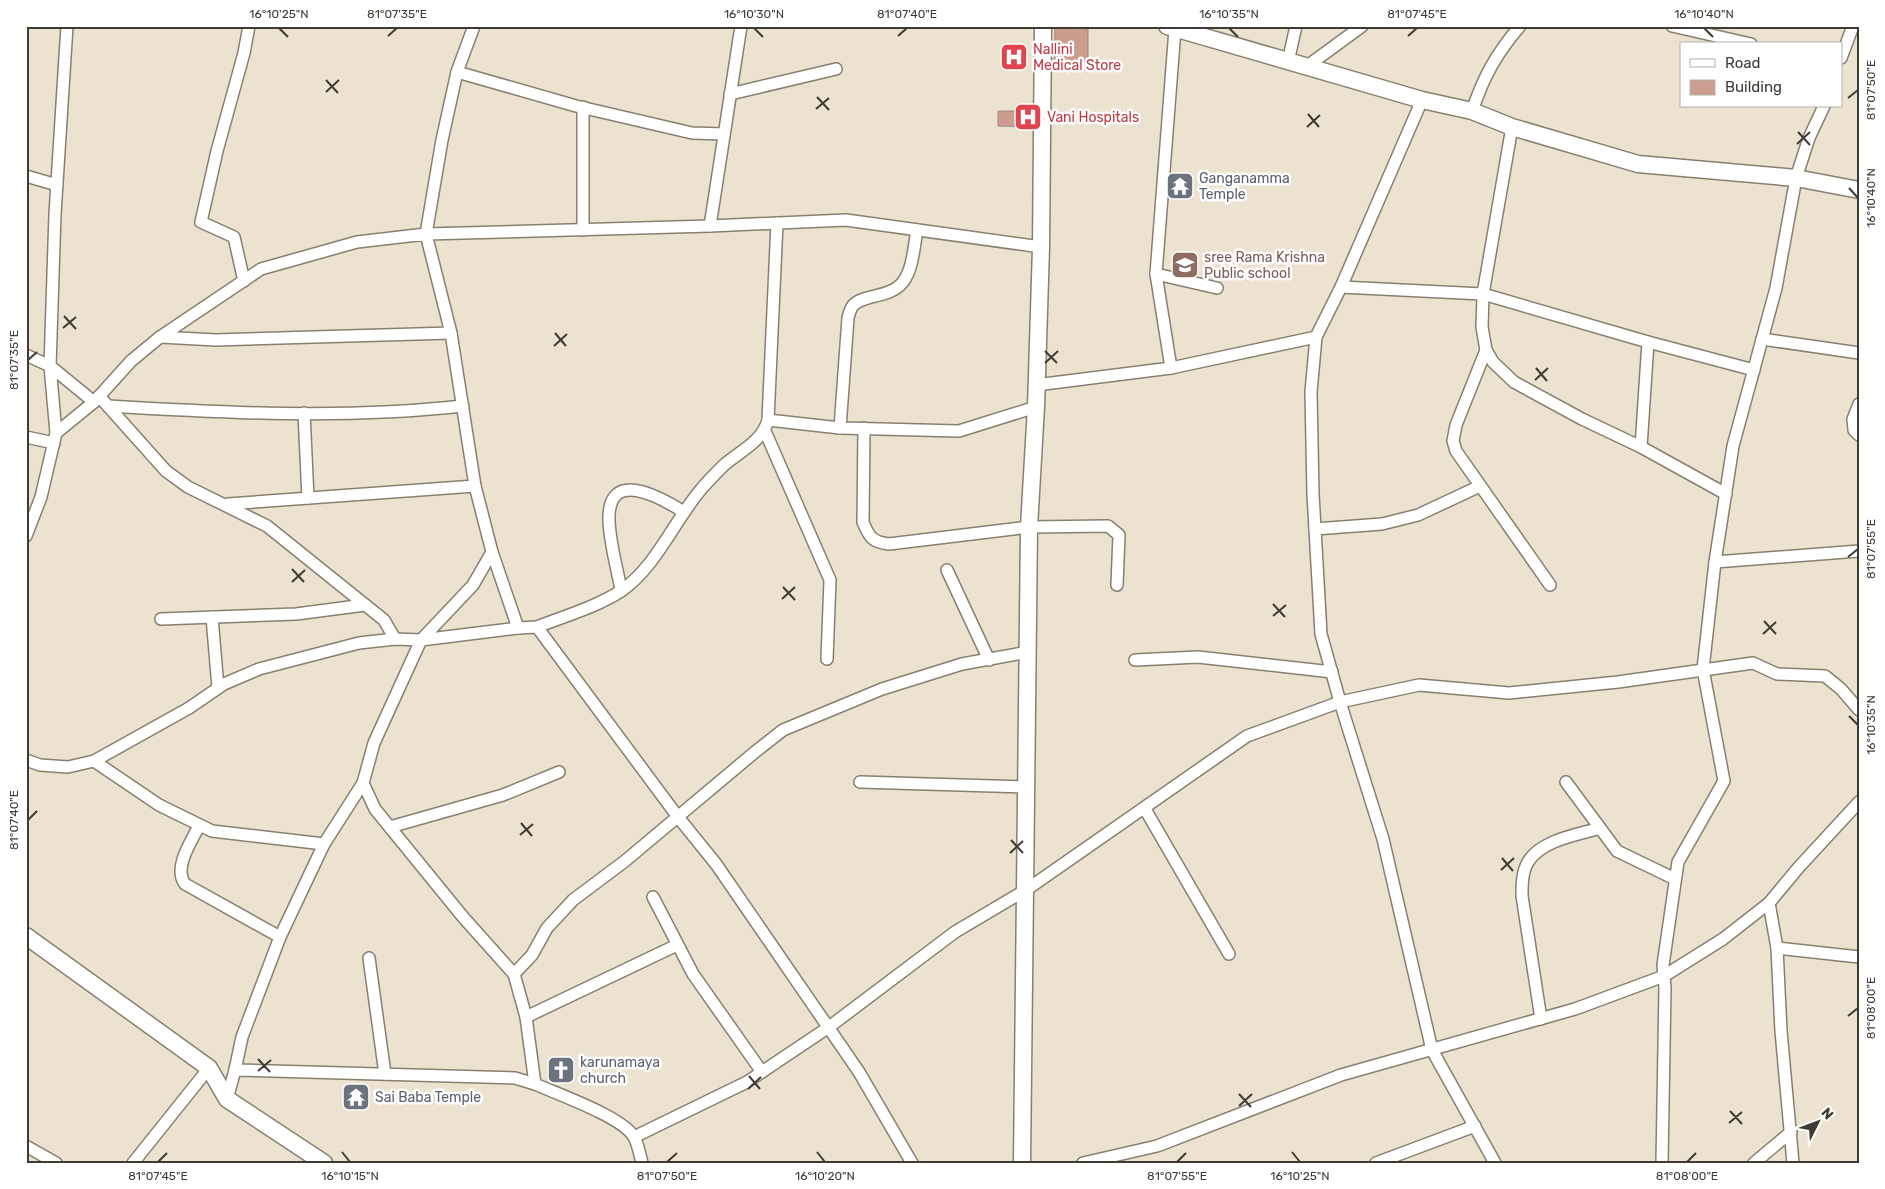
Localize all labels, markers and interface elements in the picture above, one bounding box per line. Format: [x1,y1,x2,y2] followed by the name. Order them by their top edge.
[249,7,309,21] text: 16°10'25"N
[367,7,427,21] text: 81°07'35"E
[724,7,784,21] text: 16°10'30"N
[877,7,937,21] text: 81°07'40"E
[1199,7,1259,21] text: 16°10'35"N
[1387,7,1447,21] text: 81°07'45"E
[1674,7,1734,21] text: 16°10'40"N
[1033,41,1121,74] place label: Nallini Medical Store
[999,42,1029,72] hospital icon: Nallini Medical Store
[1680,42,1842,108] legend
[1725,54,1761,72] text: Road
[1864,60,1878,120] text: 81°07'50"E
[1725,78,1782,96] text: Building
[1013,102,1043,132] hospital icon: Vani Hospitals
[1047,109,1139,126] place label: Vani Hospitals
[1864,168,1878,228] text: 16°10'40"N
[1199,170,1290,203] place label: Ganganamma Temple
[1165,171,1195,201] temple icon: Ganganamma Temple
[1204,249,1325,282] place label: sree Rama Krishna Public school
[1170,250,1200,280] school or university icon: sree Rama Krishna Public school
[7,330,21,390] text: 81°07'35"E
[1864,519,1878,579] text: 81°07'55"E
[1864,695,1878,755] text: 16°10'35"N
[7,790,21,850] text: 81°07'40"E
[1864,977,1878,1039] text: 81°08'00"E
[580,1054,660,1087] place label: karunamaya church
[546,1055,576,1085] church icon: karunamaya church
[341,1082,371,1112] temple icon: Sai Baba Temple
[375,1089,481,1106] place label: Sai Baba Temple
[1792,1096,1842,1146] north arrow
[1818,1104,1837,1123] text: N
[128,1169,188,1183] text: 81°07'45"E
[321,1169,379,1183] text: 16°10'15"N
[637,1169,697,1183] text: 81°07'50"E
[795,1169,855,1183] text: 16°10'20"N
[1147,1169,1207,1183] text: 81°07'55"E
[1270,1169,1330,1183] text: 16°10'25"N
[1656,1169,1718,1183] text: 81°08'00"E

